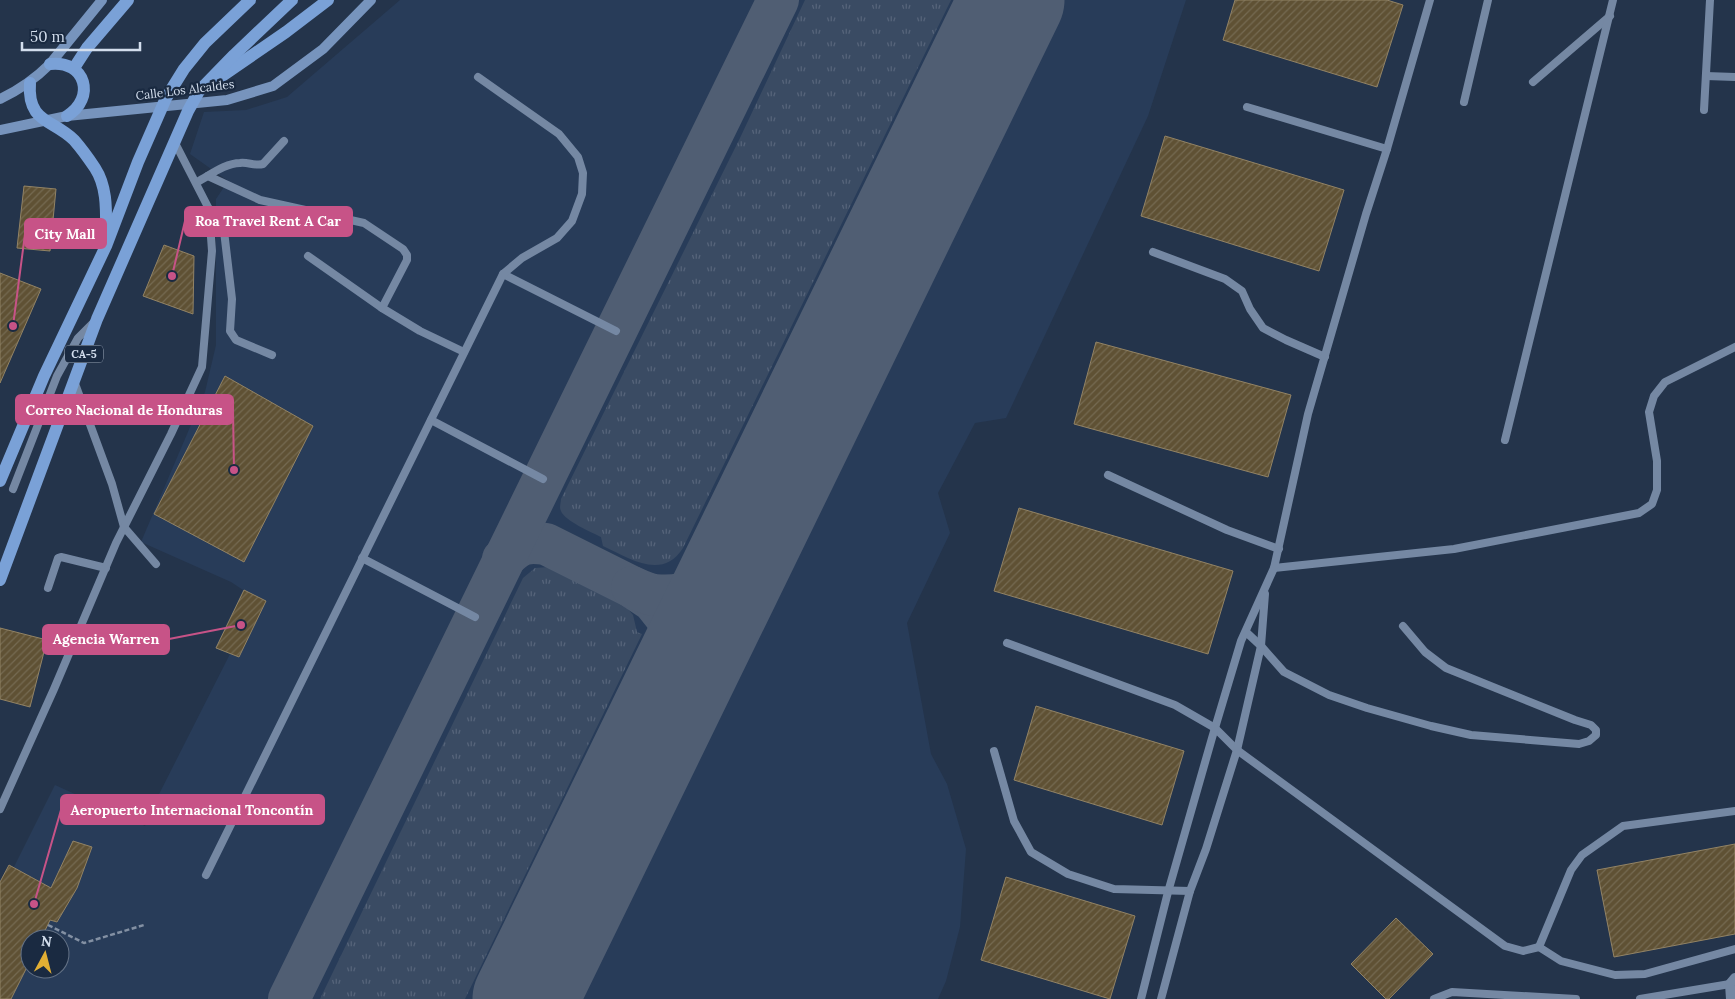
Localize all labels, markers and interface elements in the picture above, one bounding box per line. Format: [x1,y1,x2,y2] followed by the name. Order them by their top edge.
[22,20,140,52] scale bar
[30,27,65,46] text: 50 m
[135,76,236,103] street label: Calle Los Alcaldes
[185,207,352,236] callout: Roa Travel Rent A Car
[195,212,341,230] text: Roa Travel Rent A Car
[25,219,106,248] callout: City Mall
[35,225,96,243] text: City Mall
[65,346,103,362] road number: CA-5
[16,395,233,424] callout: Correo Nacional de Honduras
[26,401,223,419] text: Correo Nacional de Honduras
[43,625,169,654] callout: Agencia Warren
[53,630,159,648] text: Agencia Warren
[61,795,324,824] callout: Aeropuerto Internacional Toncontín
[71,801,314,819] text: Aeropuerto Internacional Toncontín
[20,929,70,979] north arrow
[40,932,53,951] text: N

